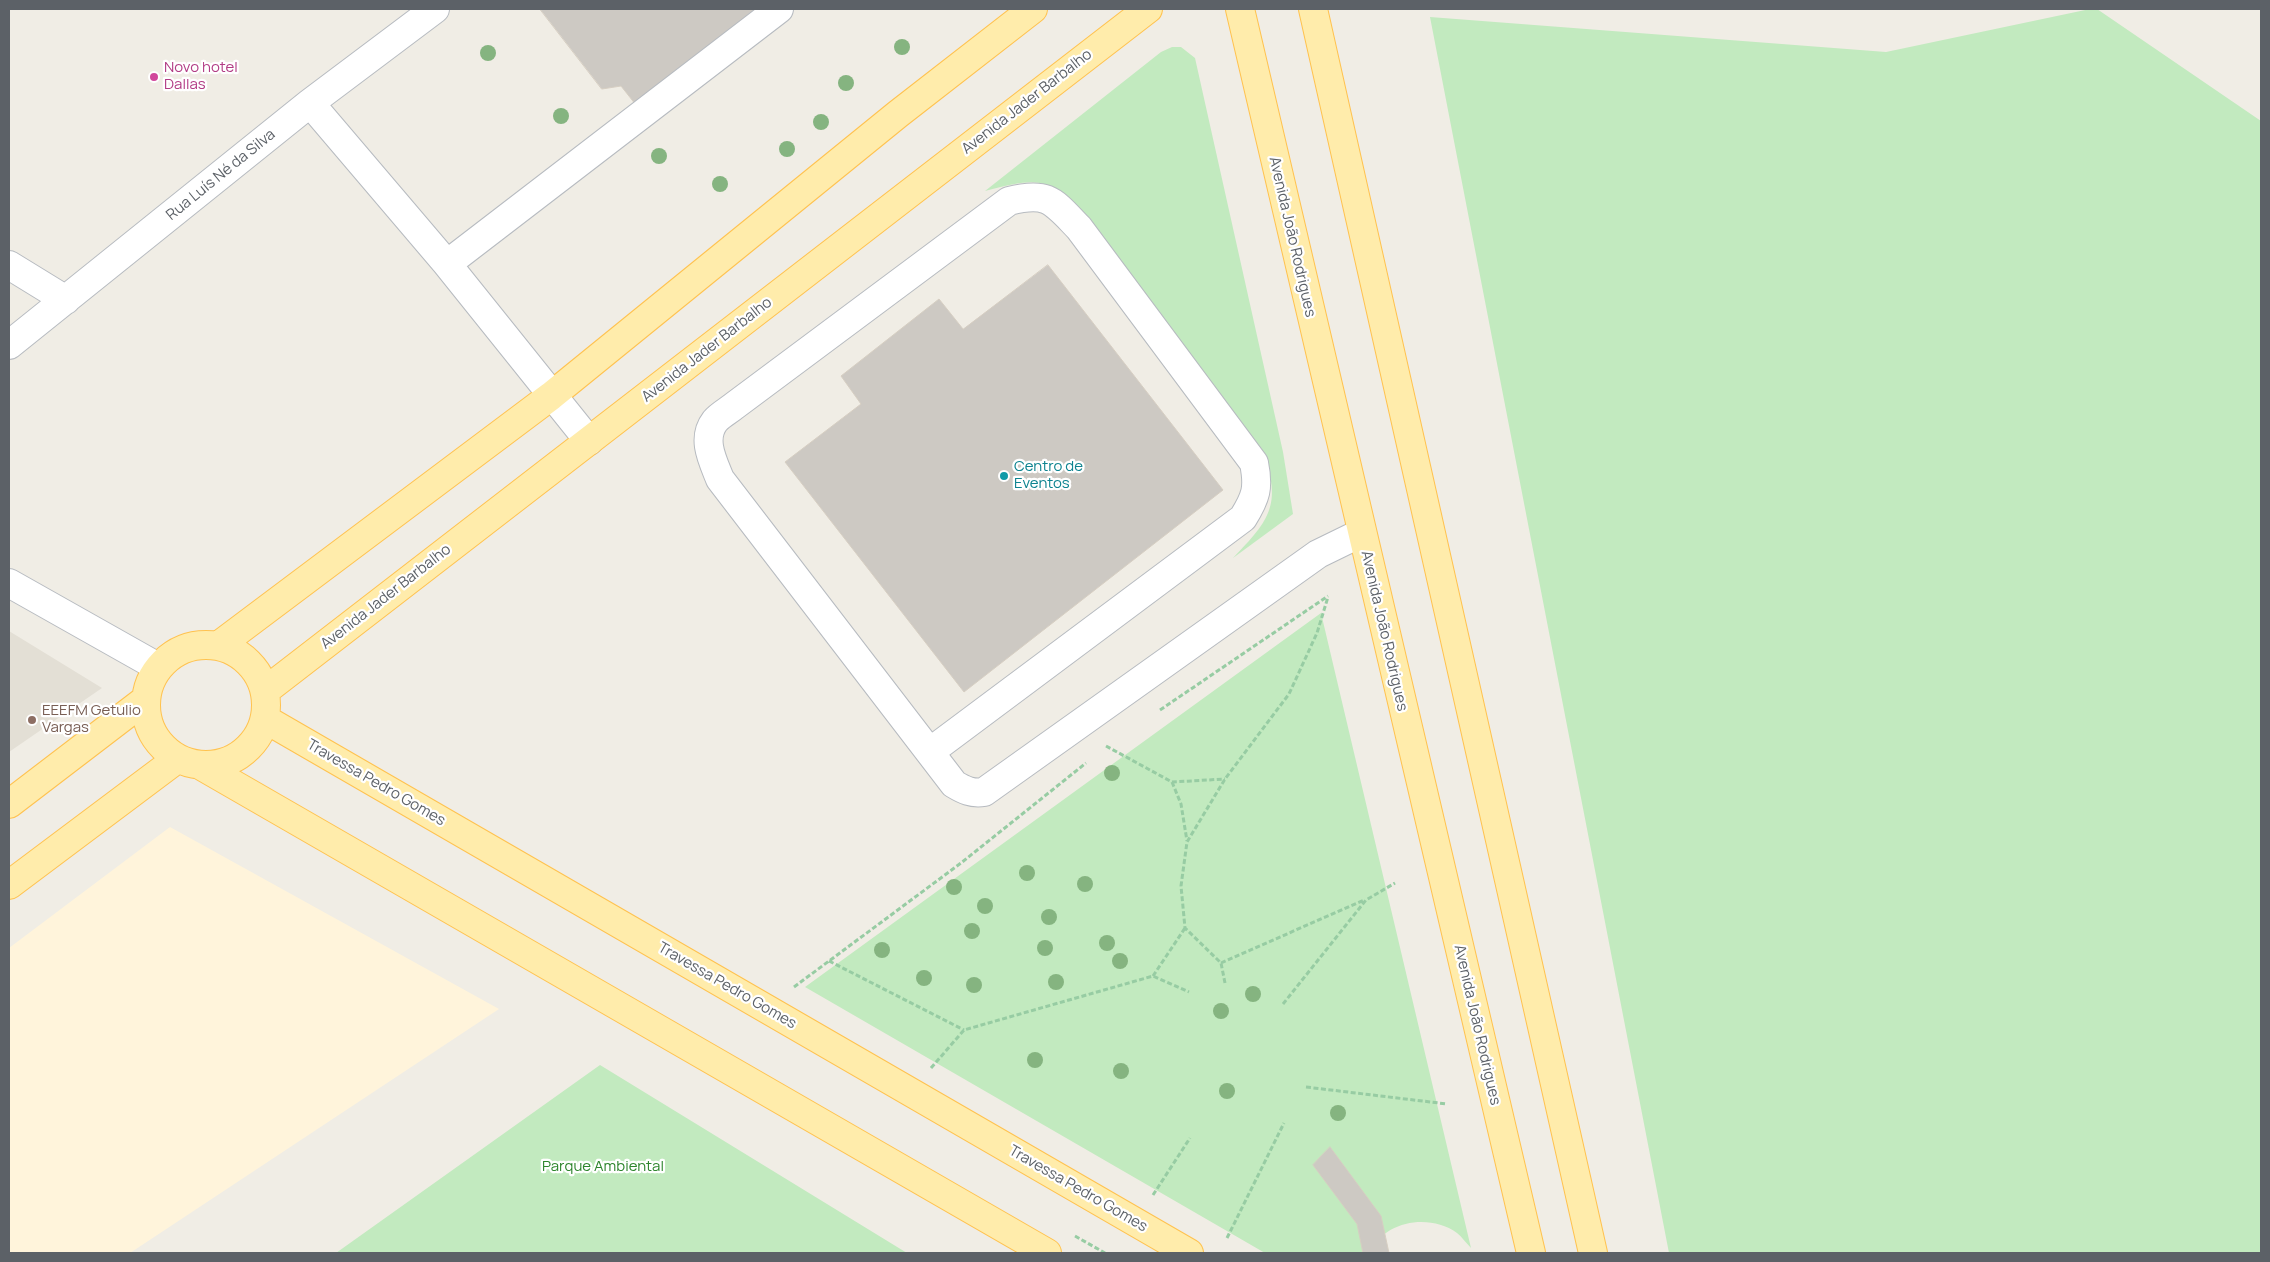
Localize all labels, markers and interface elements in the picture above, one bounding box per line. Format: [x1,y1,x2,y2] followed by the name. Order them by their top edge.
[958,46,1096,158] street label: Avenida Jader Barbalho
[164,59,238,94] place label: Novo hotel Dallas
[148,71,160,83] marker: Novo hotel Dallas
[163,126,279,224] street label: Rua Luís Né da Silva
[1265,155,1319,319] street label: Avenida João Rodrigues
[638,294,776,406] street label: Avenida Jader Barbalho
[1014,458,1083,493] place label: Centro de Eventos
[998,470,1010,482] marker: Centro de Eventos
[317,541,455,653] street label: Avenida Jader Barbalho
[1357,549,1411,713] street label: Avenida João Rodrigues
[42,702,141,737] place label: EEEFM Getulio Vargas
[26,714,38,726] marker: EEEFM Getulio Vargas
[303,736,449,830] street label: Travessa Pedro Gomes
[654,939,800,1033] street label: Travessa Pedro Gomes
[1450,943,1504,1107] street label: Avenida João Rodrigues
[1005,1142,1151,1236] street label: Travessa Pedro Gomes
[542,1158,664,1176] park label: Parque Ambiental

